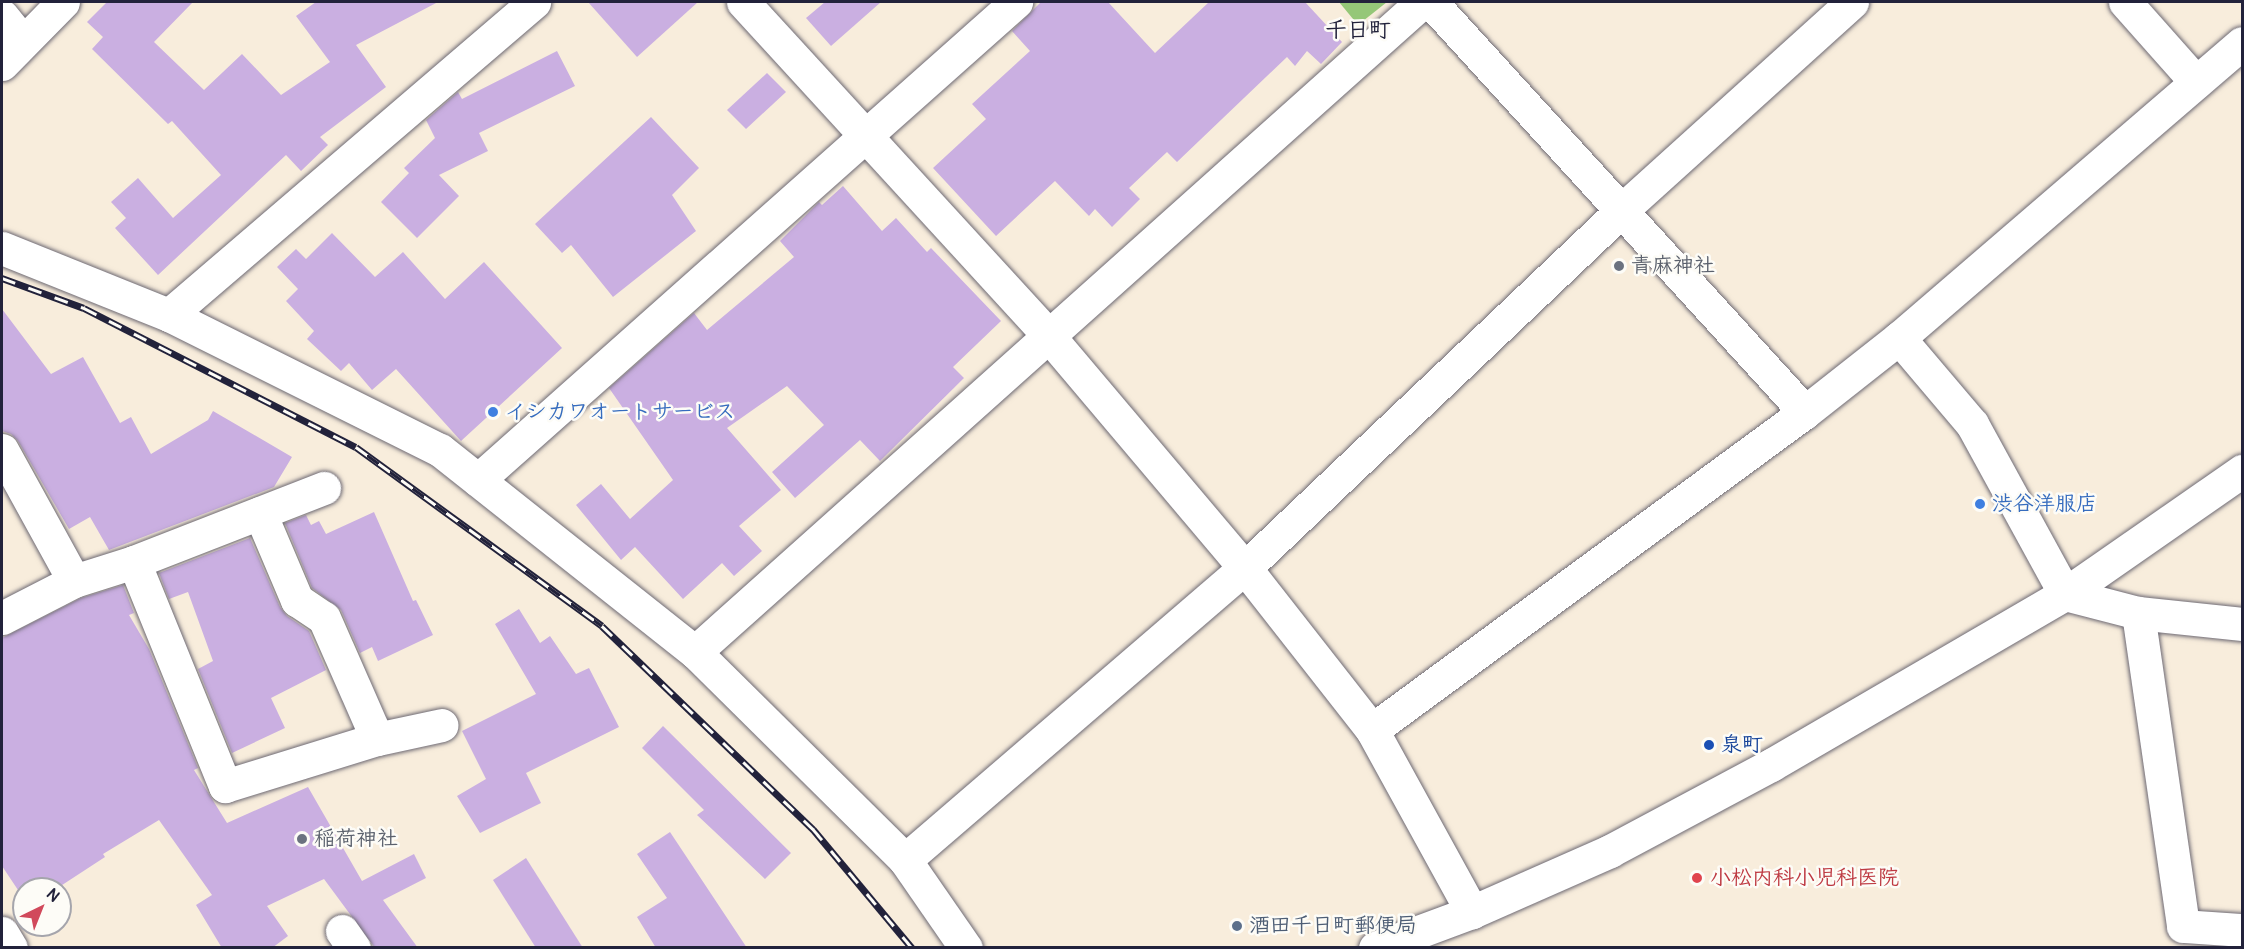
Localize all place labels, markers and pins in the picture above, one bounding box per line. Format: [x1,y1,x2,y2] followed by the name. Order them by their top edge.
[1631,253,1715,279] place label: 青麻神社
[1612,259,1626,273] marker: 青麻神社
[505,399,736,425] place label: イシカワオートサービス
[486,405,500,419] marker: イシカワオートサービス
[1992,491,2097,517] place label: 渋谷洋服店
[1973,497,1987,511] marker: 渋谷洋服店
[1721,732,1763,758] place label: 泉町
[1702,738,1716,752] marker: 泉町
[314,826,398,852] place label: 稲荷神社
[295,832,309,846] marker: 稲荷神社
[1710,865,1899,891] place label: 小松内科小児科医院
[1688,869,1706,887] marker: 小松内科小児科医院
[1249,913,1417,939] place label: 酒田千日町郵便局
[1230,919,1244,933] marker: 酒田千日町郵便局

